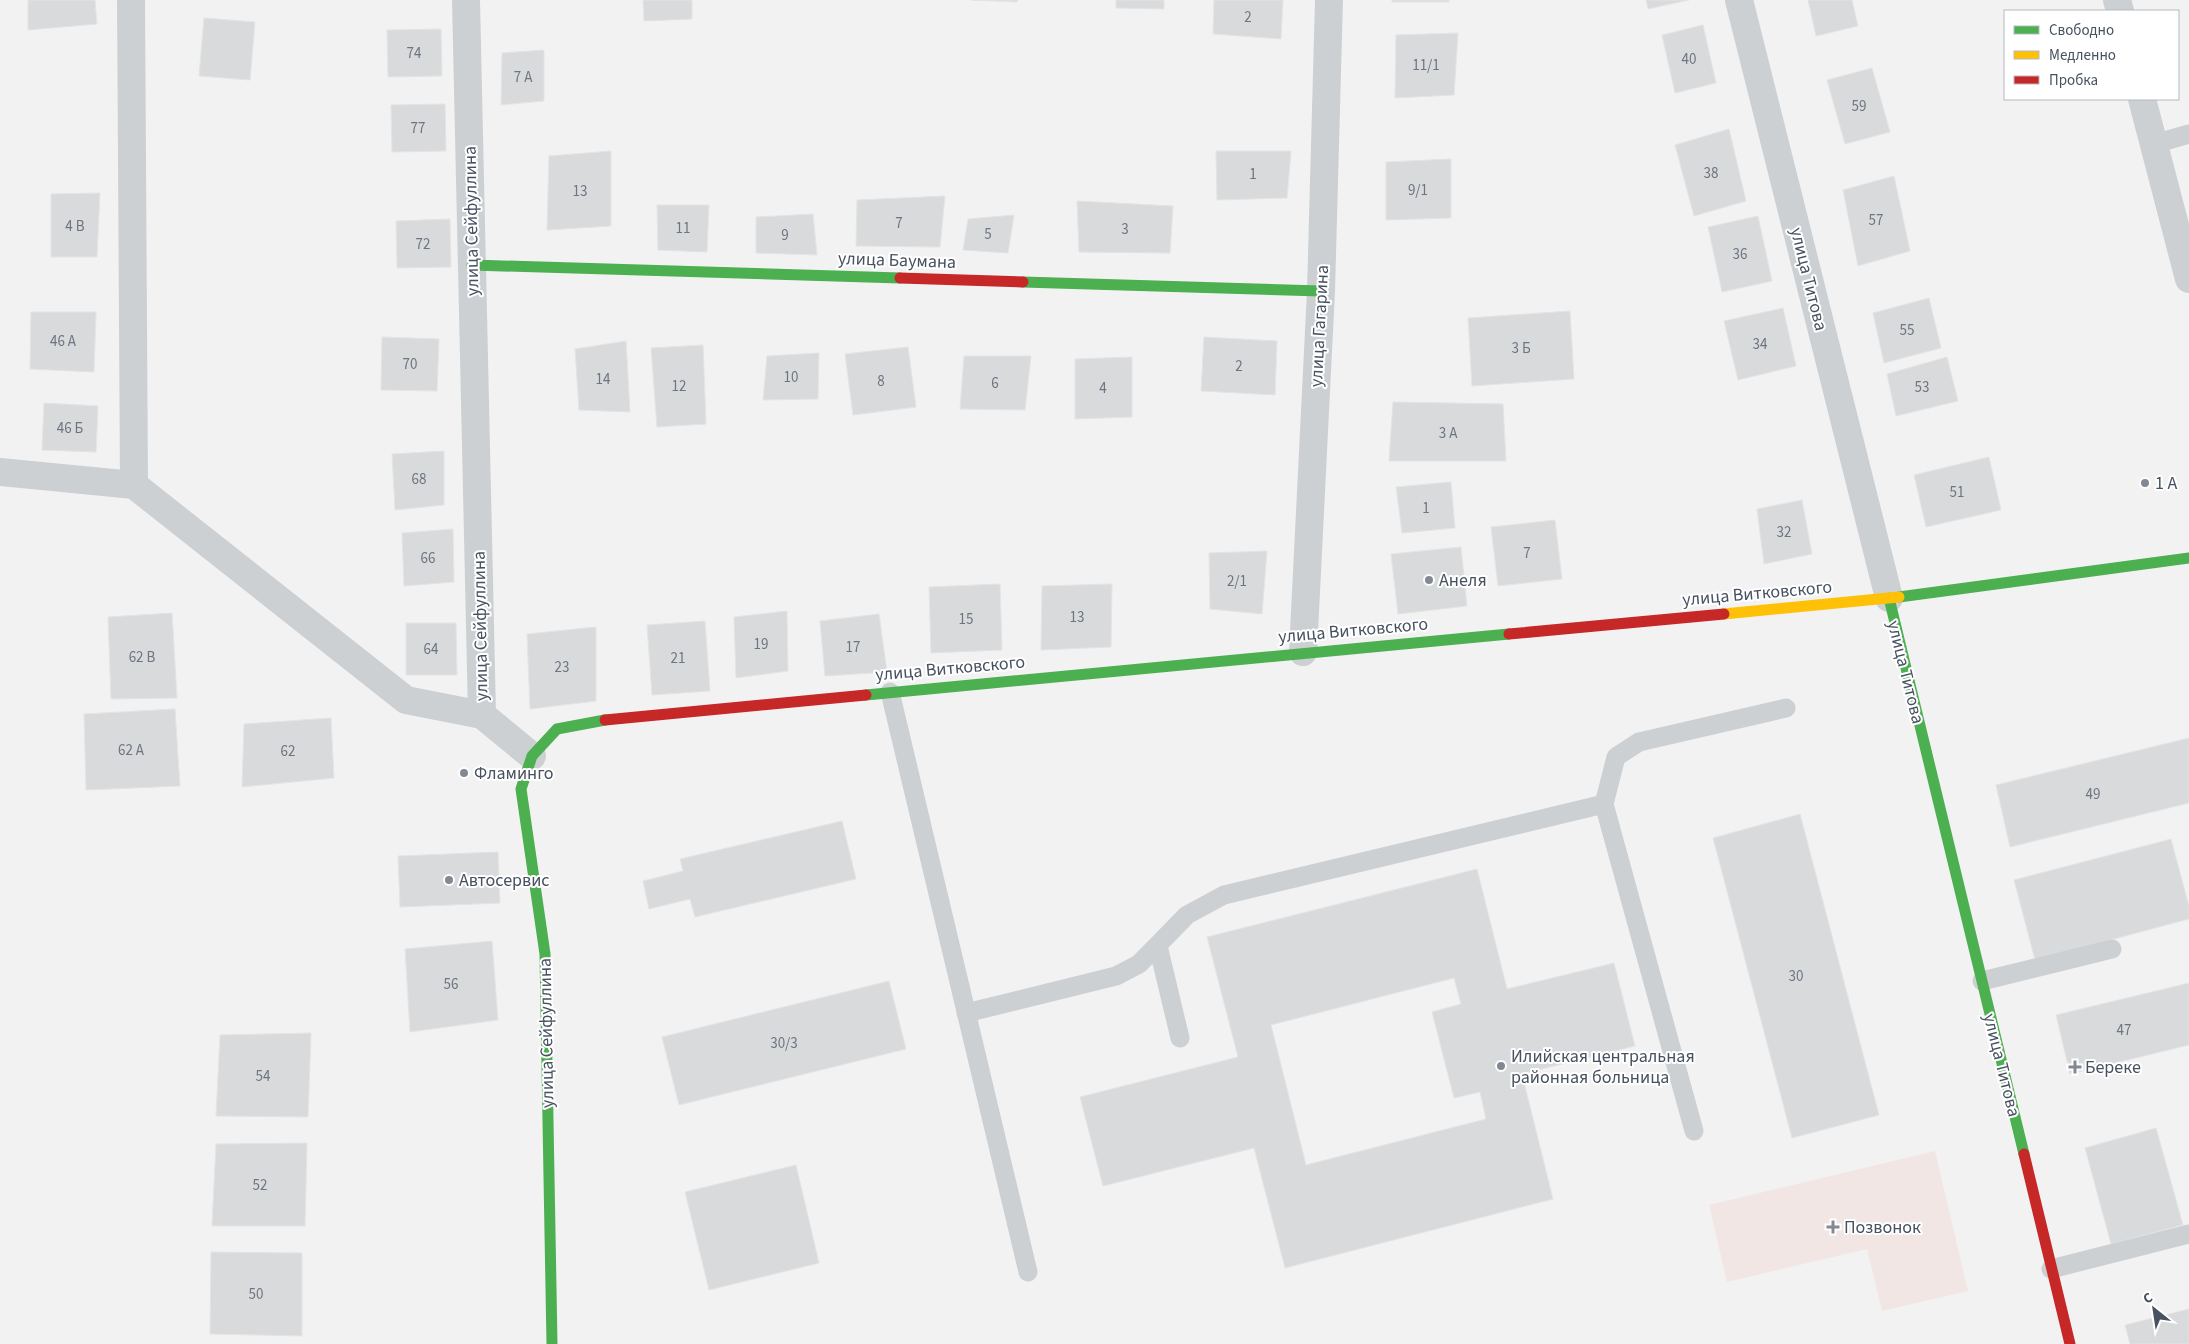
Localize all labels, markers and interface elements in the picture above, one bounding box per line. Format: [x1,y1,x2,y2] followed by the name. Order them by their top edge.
[1244,7,1252,28] house number: 2
[2004,10,2179,100] legend
[2049,20,2114,41] text: Свободно
[407,43,422,64] house number: 74
[2049,45,2116,66] text: Медленно
[1682,49,1696,70] house number: 40
[1412,55,1440,76] house number: 11/1
[514,67,533,88] house number: 7 А
[2049,70,2098,91] text: Пробка
[1852,96,1866,117] house number: 59
[411,118,425,139] house number: 77
[458,146,485,296] street label: улица Сейфуллина
[1704,163,1718,184] house number: 38
[1249,164,1257,185] house number: 1
[1408,180,1428,201] house number: 9/1
[573,181,587,202] house number: 13
[1869,210,1883,231] house number: 57
[895,213,903,234] house number: 7
[65,216,85,237] house number: 4 В
[676,218,690,239] house number: 11
[1121,219,1129,240] house number: 3
[984,224,992,245] house number: 5
[781,225,789,246] house number: 9
[1784,225,1833,333] street label: улица Титова
[416,234,430,255] house number: 72
[1733,244,1747,265] house number: 36
[837,246,957,275] street label: улица Баумана
[1304,264,1335,388] street label: улица Гагарина
[1900,320,1914,341] house number: 55
[50,331,77,352] house number: 46 А
[1753,334,1768,355] house number: 34
[1511,338,1531,359] house number: 3 Б
[403,354,417,375] house number: 70
[1235,356,1243,377] house number: 2
[784,367,798,388] house number: 10
[596,369,611,390] house number: 14
[877,371,885,392] house number: 8
[991,373,999,394] house number: 6
[672,376,686,397] house number: 12
[1915,377,1929,398] house number: 53
[1099,378,1107,399] house number: 4
[57,418,84,439] house number: 46 Б
[1439,423,1458,444] house number: 3 А
[412,469,426,490] house number: 68
[2155,471,2178,496] place label: 1 А
[2139,477,2151,489] marker: 1 А
[1950,482,1964,503] house number: 51
[1422,498,1430,519] house number: 1
[1777,522,1791,543] house number: 32
[1523,543,1531,564] house number: 7
[421,548,435,569] house number: 66
[467,551,494,701] street label: улица Сейфуллина
[1439,568,1487,593] place label: Анеля
[1227,571,1247,592] house number: 2/1
[1423,574,1435,586] marker: Анеля
[1681,574,1833,612] street label: улица Витковского
[1070,607,1084,628] house number: 13
[959,609,973,630] house number: 15
[1277,611,1429,649] street label: улица Витковского
[1881,618,1930,726] street label: улица Титова
[754,634,768,655] house number: 19
[846,637,860,658] house number: 17
[424,639,439,660] house number: 64
[129,647,156,668] house number: 62 В
[671,648,685,669] house number: 21
[874,649,1026,687] street label: улица Витковского
[555,657,569,678] house number: 23
[118,740,145,761] house number: 62 А
[281,741,295,762] house number: 62
[474,761,554,786] place label: Фламинго
[458,767,470,779] marker: Фламинго
[2086,784,2100,805] house number: 49
[459,868,550,893] place label: Автосервис
[443,874,455,886] marker: Автосервис
[533,958,560,1108] street label: улица Сейфуллина
[1789,966,1803,987] house number: 30
[444,974,458,995] house number: 56
[1977,1011,2026,1119] street label: улица Титова
[2117,1020,2131,1041] house number: 47
[770,1033,798,1054] house number: 30/3
[1511,1044,1695,1090] place label: Илийская центральная районная больница
[2085,1055,2141,1080] place label: Береке
[1495,1060,1507,1072] marker: Илийская центральная районная больница
[2069,1061,2081,1073] marker: Береке
[256,1066,271,1087] house number: 54
[253,1175,267,1196] house number: 52
[1844,1215,1921,1240] place label: Позвонок
[1826,1220,1840,1234] marker: Позвонок
[249,1284,263,1305] house number: 50
[2129,1284,2179,1334] north arrow
[2139,1288,2157,1309] text: С

